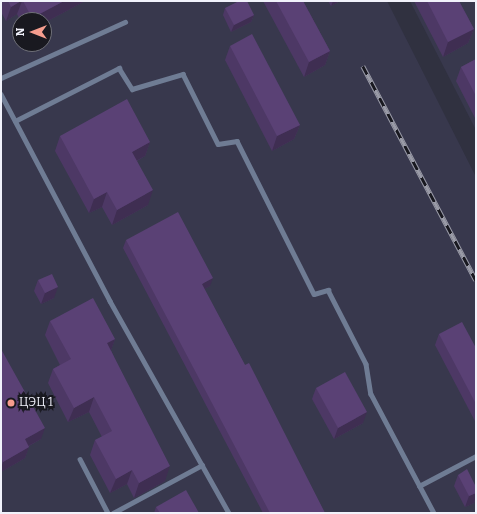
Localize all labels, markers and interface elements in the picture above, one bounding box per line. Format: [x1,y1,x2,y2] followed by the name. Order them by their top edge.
[12,12,52,52] north arrow
[14,28,27,36] text: N
[19,396,53,410] place label: ЦЭЦ 1
[6,398,16,408] marker: ЦЭЦ 1

